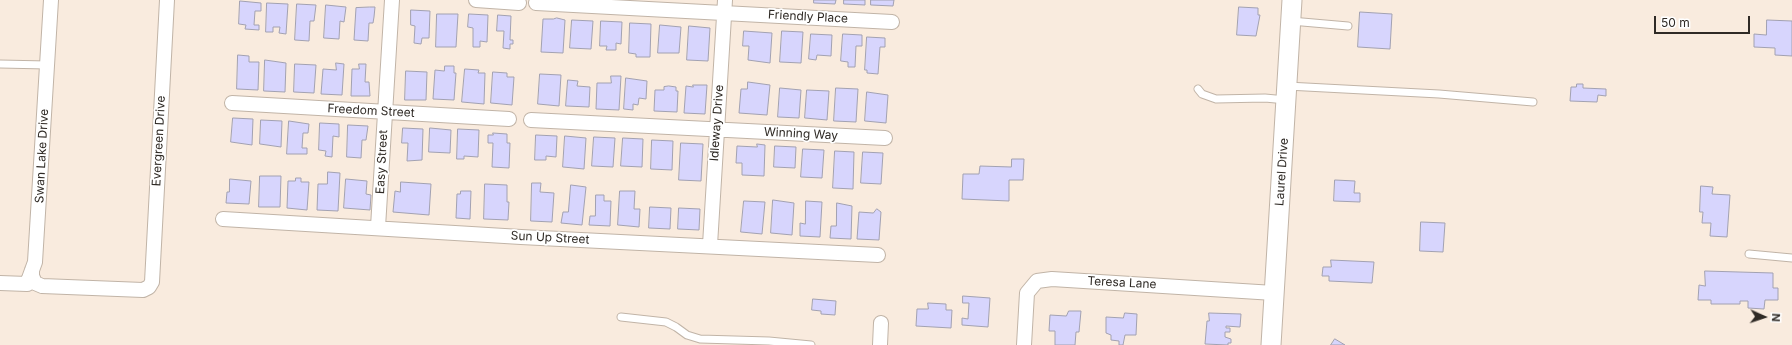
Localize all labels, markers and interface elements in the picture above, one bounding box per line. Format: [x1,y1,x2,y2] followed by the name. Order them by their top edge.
[768,8,848,26] street label: Friendly Place
[1656,8,1752,34] scale bar
[1661,15,1690,30] text: 50 m
[707,84,727,162] street label: Idleway Drive
[149,95,169,187] street label: Evergreen Drive
[327,102,415,120] street label: Freedom Street
[32,108,52,204] street label: Swan Lake Drive
[764,125,838,143] street label: Winning Way
[373,130,391,194] street label: Easy Street
[1272,138,1292,206] street label: Laurel Drive
[510,229,590,247] street label: Sun Up Street
[1087,274,1157,292] street label: Teresa Lane
[1744,297,1784,337] north arrow
[1769,313,1783,322] text: N

